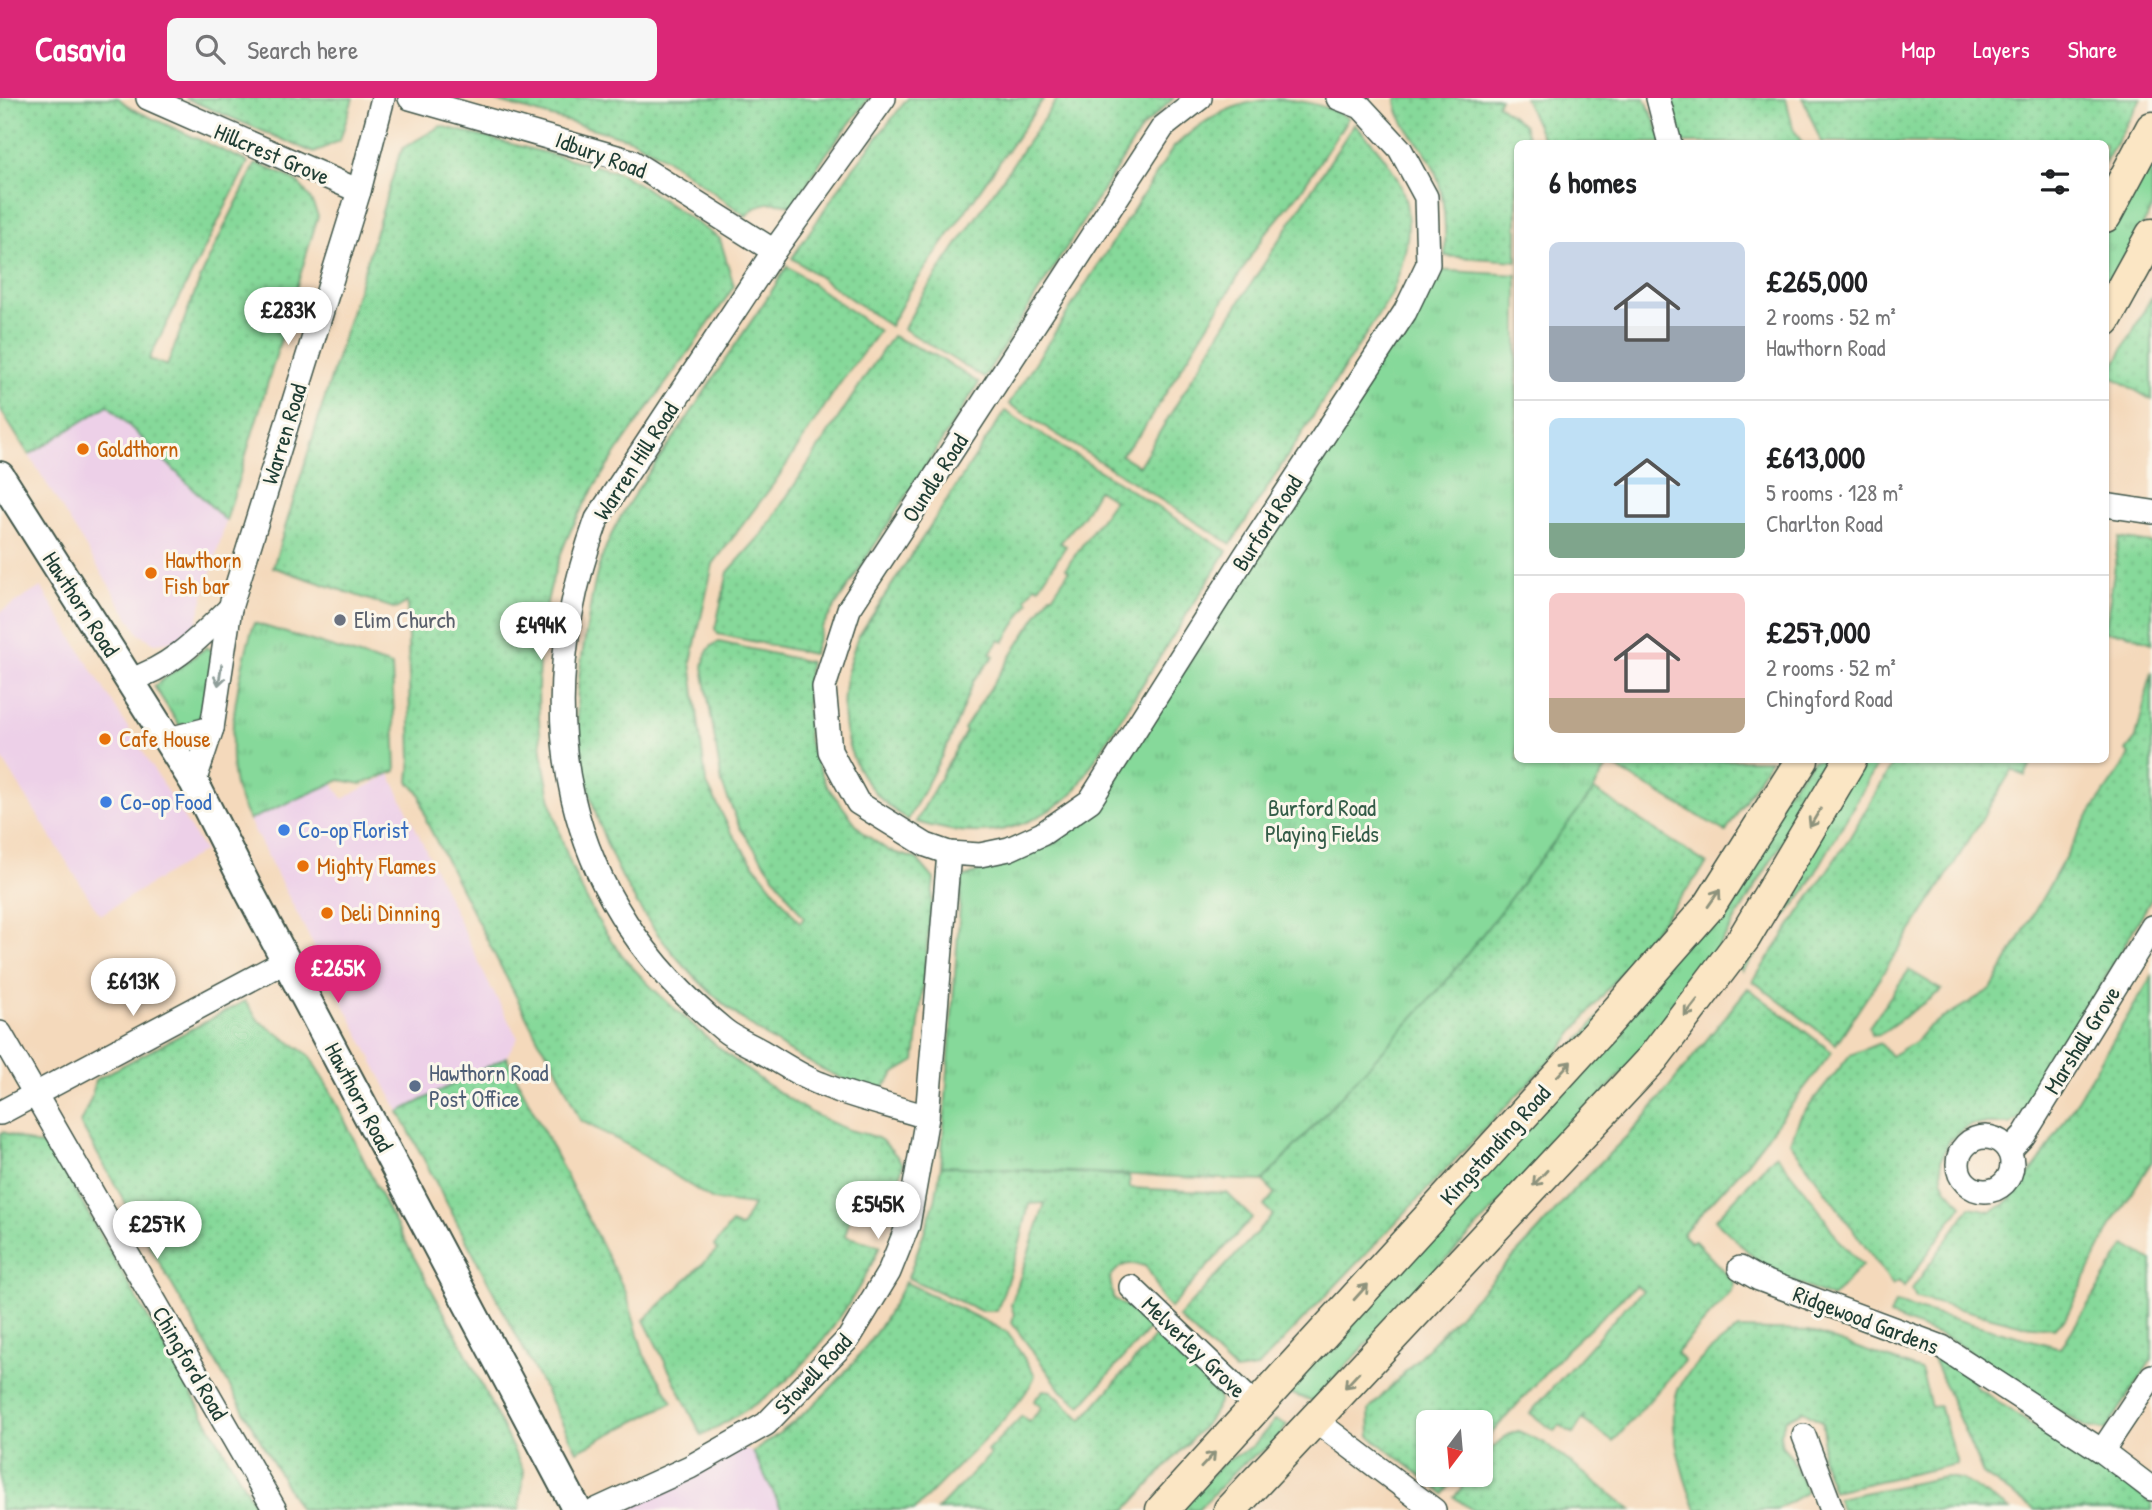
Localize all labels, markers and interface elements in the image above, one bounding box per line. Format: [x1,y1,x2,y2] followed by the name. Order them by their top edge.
[167,18,657,81] search box
[35,27,125,71] text: Casavia
[191,30,229,68] icon: search
[247,32,358,67] text: Search here
[1901,33,1935,65] text: Map
[1973,33,2030,65] text: Layers
[2068,33,2117,65] text: Share
[210,115,335,192] street label: Hillcrest Grove
[551,124,651,185] street label: Idbury Road
[1549,162,1636,202] text: 6 homes
[2036,163,2074,201] icon: filters
[1766,261,1868,301] text: £265,000
[1605,270,1689,354] icon: home
[239,288,337,347] pin: £283K
[260,294,316,325] text: £283K
[1766,301,1896,332] text: 2 rooms · 52 m²
[1766,332,1886,363] text: Hawthorn Road
[254,380,313,488] street label: Warren Road
[586,396,685,526] street label: Warren Hill Road
[894,427,975,528] street label: Oundle Road
[97,433,179,464] place label: Goldthorn
[1766,437,1865,477] text: £613,000
[75,441,91,457] marker: Goldthorn
[1605,446,1689,530] icon: home
[1224,469,1309,576] street label: Burford Road
[1766,477,1903,508] text: 5 rooms · 128 m²
[1766,508,1883,539] text: Charlton Road
[164,544,242,601] place label: Hawthorn Fish bar
[36,545,127,662] street label: Hawthorn Road
[143,565,159,581] marker: Hawthorn Fish bar
[492,602,590,662] pin: £494K
[354,604,456,635] place label: Elim Church
[516,609,566,640] text: £494K
[332,612,348,628] marker: Elim Church
[1766,612,1870,652] text: £257,000
[1605,621,1689,705] icon: home
[1766,652,1896,683] text: 2 rooms · 52 m²
[213,663,226,686] one-way arrow
[1766,683,1892,714] text: Chingford Road
[119,723,211,754] place label: Cafe House
[97,731,113,747] marker: Cafe House
[120,786,212,817] place label: Co-op Food
[1265,792,1379,849] park label: Burford Road Playing Fields
[98,794,114,810] marker: Co-op Food
[1808,808,1822,828] one-way arrow
[298,814,409,845] place label: Co-op Florist
[276,822,292,838] marker: Co-op Florist
[317,850,436,881] place label: Mighty Flames
[295,858,311,874] marker: Mighty Flames
[1707,889,1721,908] one-way arrow
[341,897,440,928] place label: Deli Dinning
[319,905,335,921] marker: Deli Dinning
[289,946,387,1005] pin: £265K
[311,952,365,983] text: £265K
[84,958,182,1018] pin: £613K
[107,965,159,996] text: £613K
[2036,980,2127,1100] street label: Marshall Grove
[1684,999,1699,1017] one-way arrow
[318,1037,401,1157] street label: Hawthorn Road
[429,1057,549,1114] place label: Hawthorn Road Post Office
[1555,1061,1572,1078] one-way arrow
[407,1078,423,1094] marker: Hawthorn Road Post Office
[1432,1078,1557,1211] street label: Kingstanding Road
[1532,1169,1549,1186] one-way arrow
[829,1182,927,1241] pin: £545K
[852,1188,904,1219] text: £545K
[108,1202,206,1261] pin: £257K
[129,1208,185,1239] text: £257K
[1789,1278,1944,1362] street label: Ridgewood Gardens
[1353,1283,1369,1301] one-way arrow
[1135,1289,1253,1404] street label: Melverley Grove
[145,1300,235,1425] street label: Chingford Road
[767,1326,858,1421] street label: Stowell Road
[1343,1371,1360,1388] one-way arrow
[1416,1410,1493,1488] north arrow
[1416,1410,1493,1487] map controls
[1200,1452,1217,1469] one-way arrow

